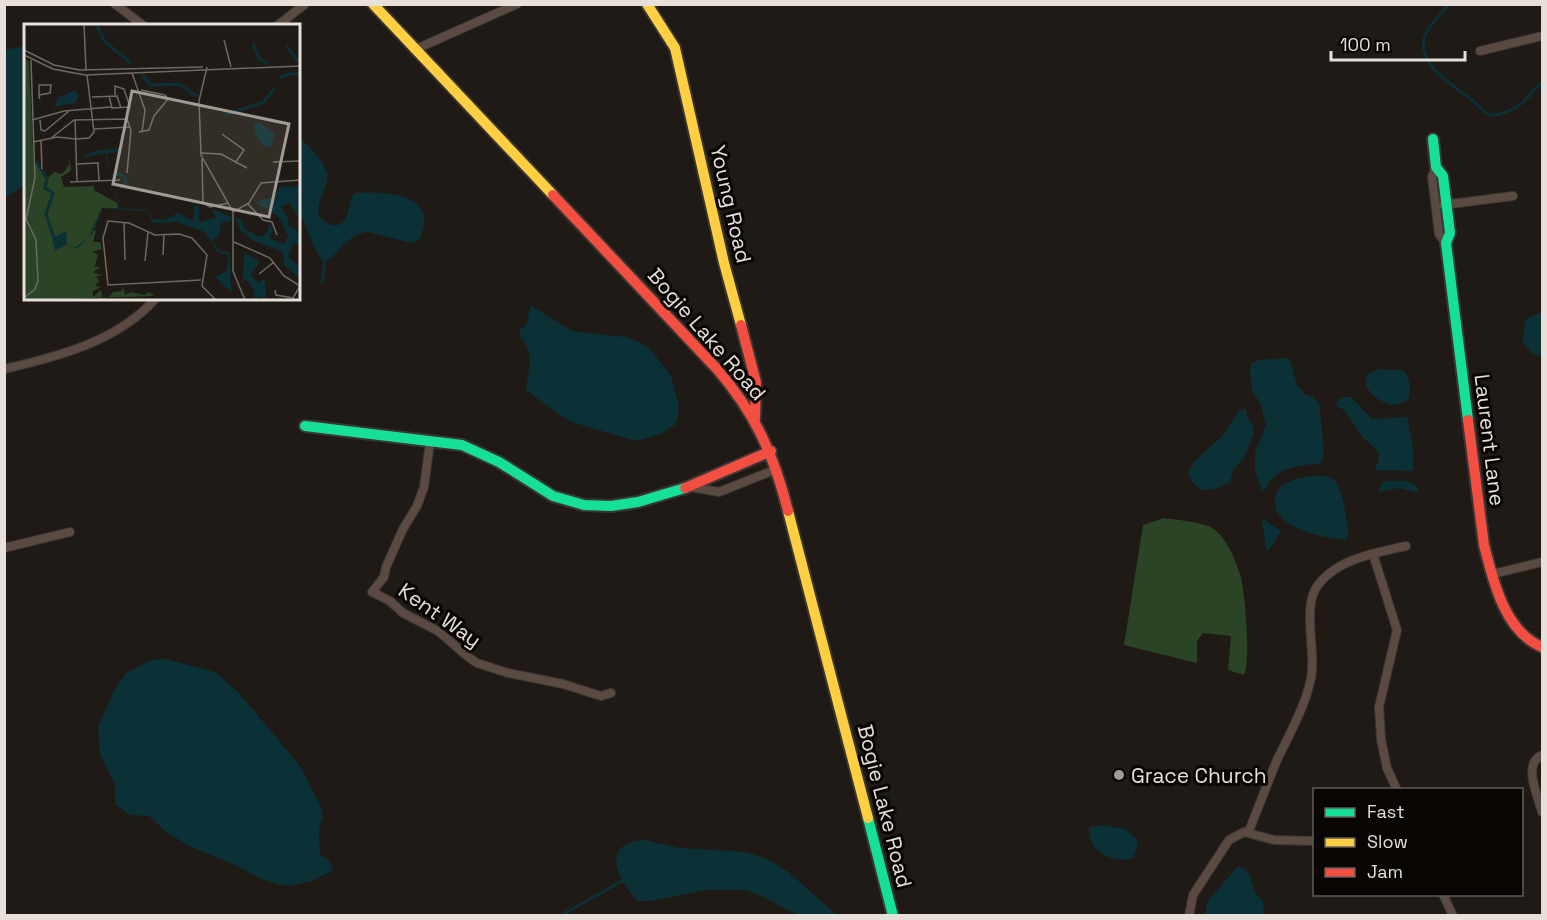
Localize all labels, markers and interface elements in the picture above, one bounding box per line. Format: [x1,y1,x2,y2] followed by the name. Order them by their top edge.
[24,24,300,300] inset map
[1331,24,1464,62] scale bar
[1340,33,1391,56] text: 100 m
[704,142,758,266] street label: Young Road
[642,262,772,406] street label: Bogie Lake Road
[1469,373,1511,507] street label: Laurent Lane
[393,577,487,653] street label: Kent Way
[852,722,918,890] street label: Bogie Lake Road
[1131,762,1267,789] place label: Grace Church
[1112,768,1126,782] marker: Grace Church
[1313,788,1523,896] legend
[1367,800,1404,823] text: Fast
[1367,830,1408,853] text: Slow
[1367,860,1403,883] text: Jam

